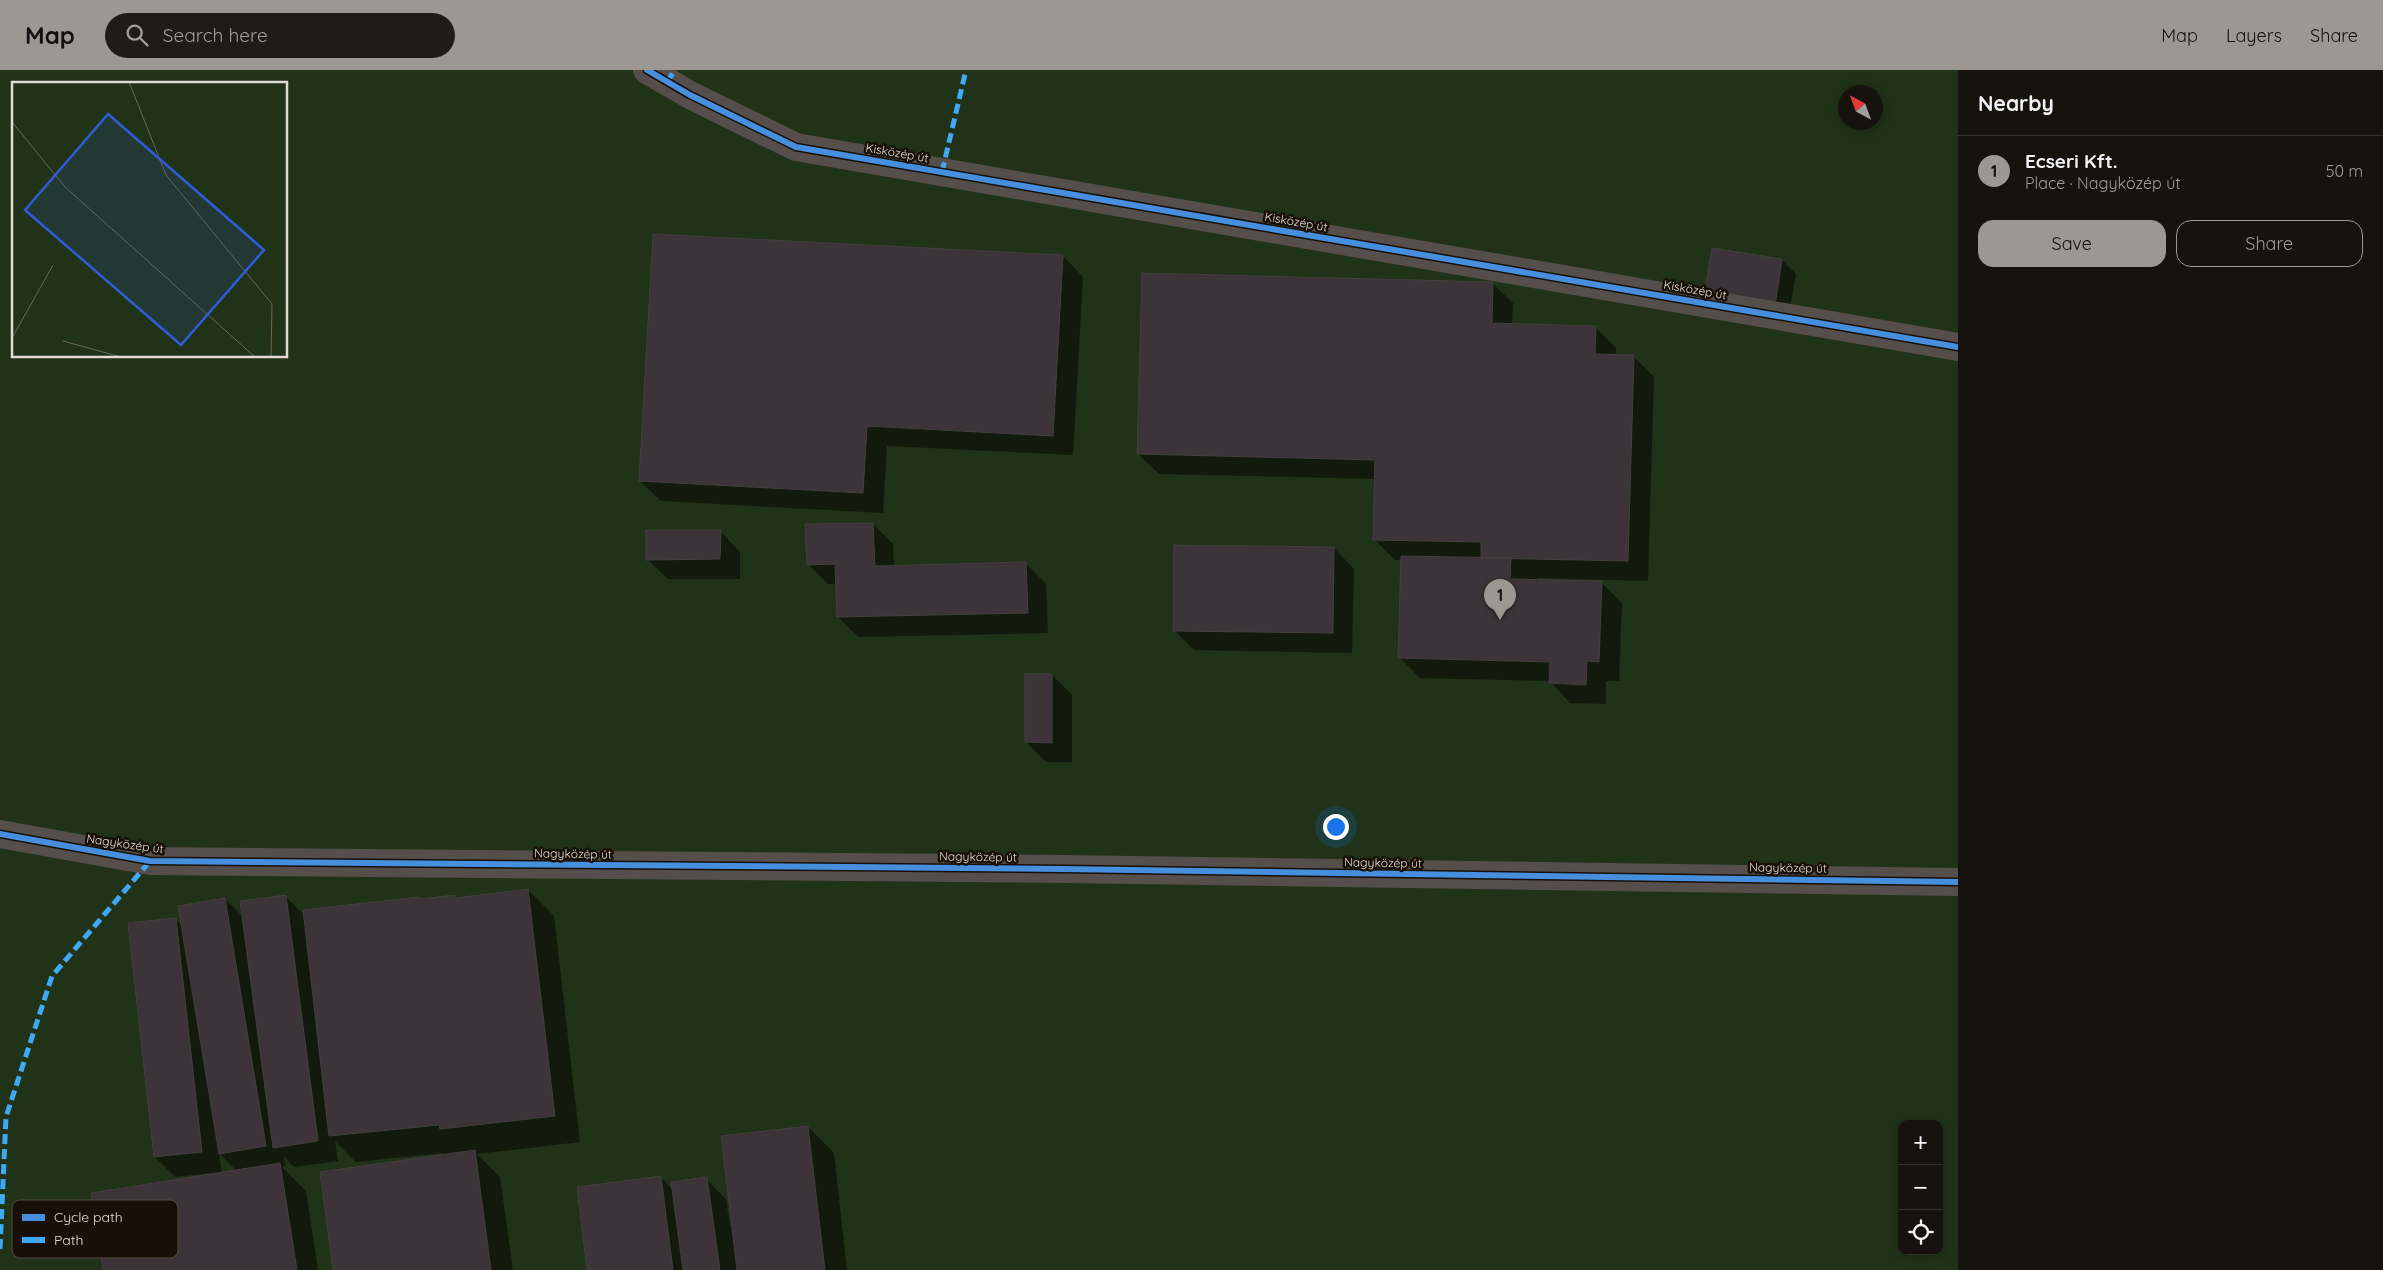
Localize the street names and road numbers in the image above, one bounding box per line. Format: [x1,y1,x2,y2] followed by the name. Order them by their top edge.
[864,140,930,165] street label: Kisközép út
[1263,209,1329,234] street label: Kisközép út
[1662,277,1728,302] street label: Kisközép út
[86,831,165,856] street label: Nagyközép út
[534,845,612,862] street label: Nagyközép út
[939,848,1017,865] street label: Nagyközép út
[1344,854,1422,871] street label: Nagyközép út
[1749,859,1827,876] street label: Nagyközép út

